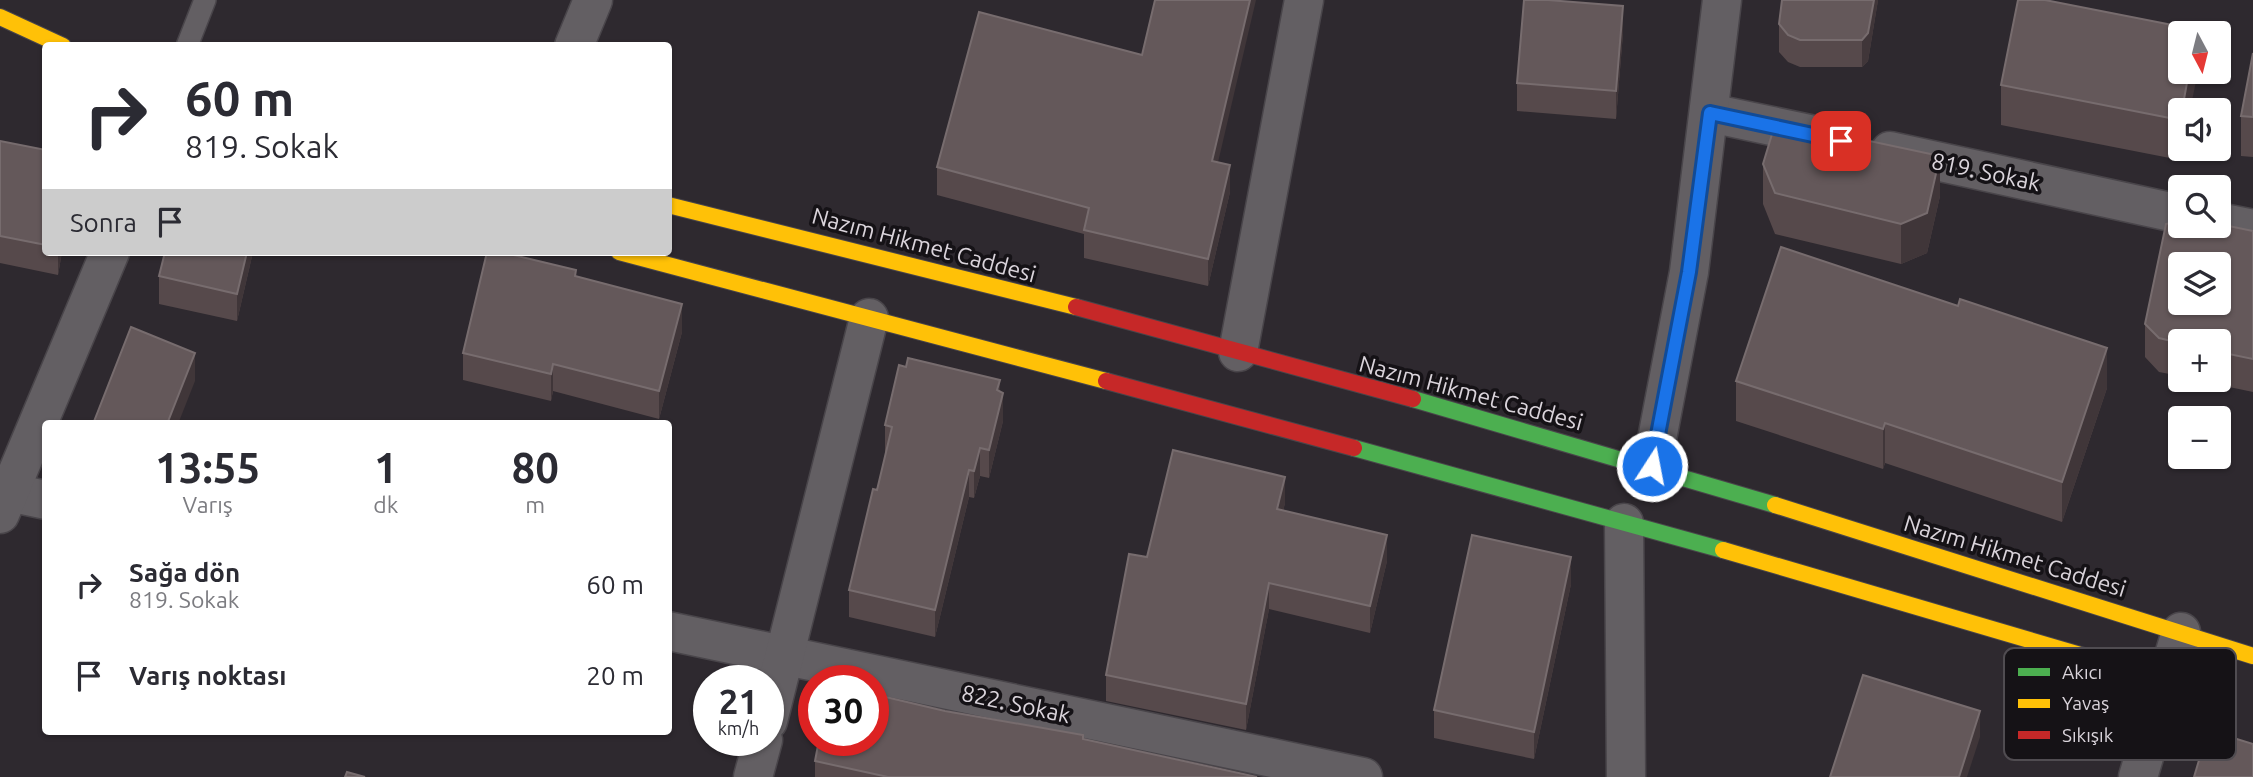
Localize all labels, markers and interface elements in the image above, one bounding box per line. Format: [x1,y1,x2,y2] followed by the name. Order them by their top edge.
[2168,21,2231,84] north arrow
[2168,21,2231,469] map controls
[70,70,161,161] icon: right
[185,70,294,125] text: 60 m
[2168,98,2231,161] button: sound
[1811,111,1871,171] pin
[1822,122,1860,160] icon: arrive
[185,128,339,164] text: 819. Sokak
[1930,148,2043,195] street label: 819. Sokak
[2168,175,2231,238] button: search
[151,203,189,241] icon: arrive
[809,203,1039,286] street label: Nazım Hikmet Caddesi
[70,208,137,237] text: Sonra
[2168,252,2231,315] button: layers
[2168,329,2231,392] button: +
[1356,351,1586,434] street label: Nazım Hikmet Caddesi
[2168,406,2231,469] button: −
[1615,429,1689,503] position arrow
[155,444,260,491] text: 13:55
[374,444,398,491] text: 1
[512,444,559,491] text: 80
[182,492,233,517] text: Varış
[373,492,398,517] text: dk
[525,492,545,517] text: m
[1901,510,2129,601] street label: Nazım Hikmet Caddesi
[129,558,240,587] text: Sağa dön
[70,566,108,604] icon: right
[586,570,644,599] text: 60 m
[129,587,239,612] text: 819. Sokak
[2004,648,2236,760] legend
[70,657,108,695] icon: arrive
[129,661,286,690] text: Varış noktası
[586,661,644,690] text: 20 m
[2062,661,2102,683] text: Akıcı
[798,665,889,756] speed limit sign: 30
[960,680,1073,727] street label: 822. Sokak
[719,681,758,721] text: 21
[2062,692,2109,714] text: Yavaş
[718,718,759,738] text: km/h
[2062,724,2114,746] text: Sıkışık

